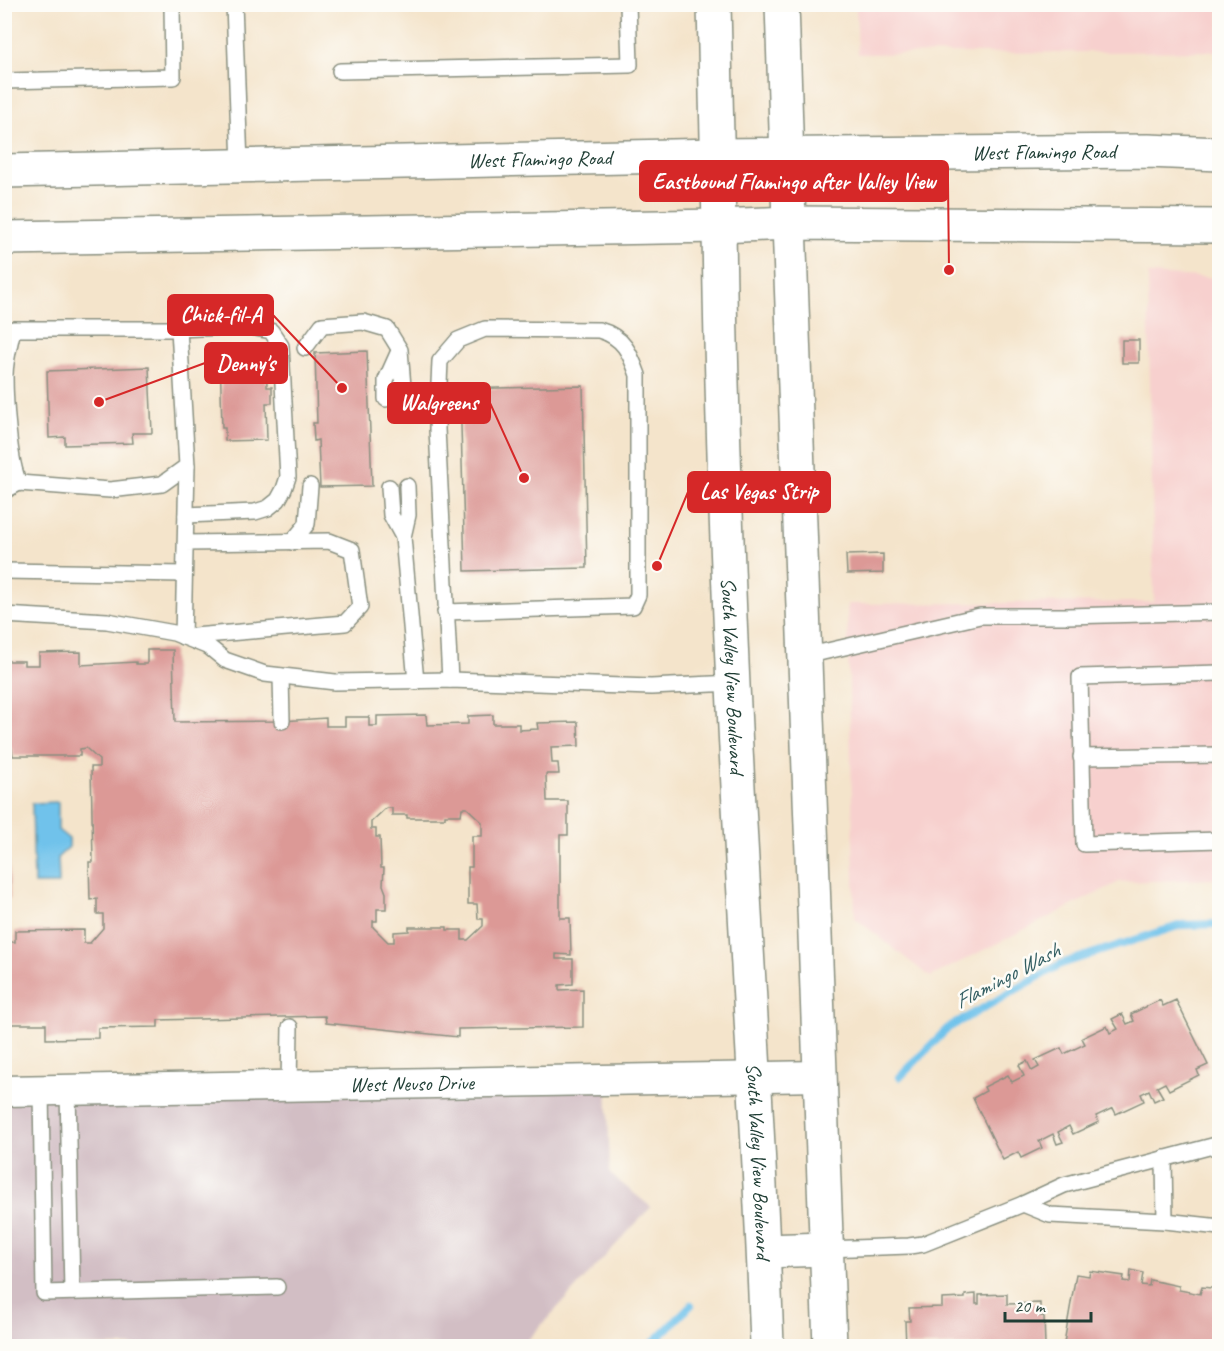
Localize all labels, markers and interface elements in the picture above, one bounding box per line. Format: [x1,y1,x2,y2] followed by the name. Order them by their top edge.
[972,138,1120,166] street label: West Flamingo Road
[468,144,616,174] street label: West Flamingo Road
[640,161,948,201] callout: Eastbound Flamingo after Valley View
[652,168,938,196] text: Eastbound Flamingo after Valley View
[168,295,273,335] callout: Chick-fil-A
[181,301,263,329] text: Chick-fil-A
[205,343,287,383] callout: Denny's
[217,350,278,378] text: Denny's
[388,383,490,423] callout: Walgreens
[400,389,480,417] text: Walgreens
[688,472,830,512] callout: Las Vegas Strip
[700,478,820,506] text: Las Vegas Strip
[715,577,750,778] street label: South Valley View Boulevard
[950,936,1066,1015] water label: Flamingo Wash
[741,1062,777,1263] street label: South Valley View Boulevard
[350,1069,475,1098] street label: West Nevso Drive
[1005,1285,1090,1323] scale bar
[1014,1295,1047,1317] text: 20 m

